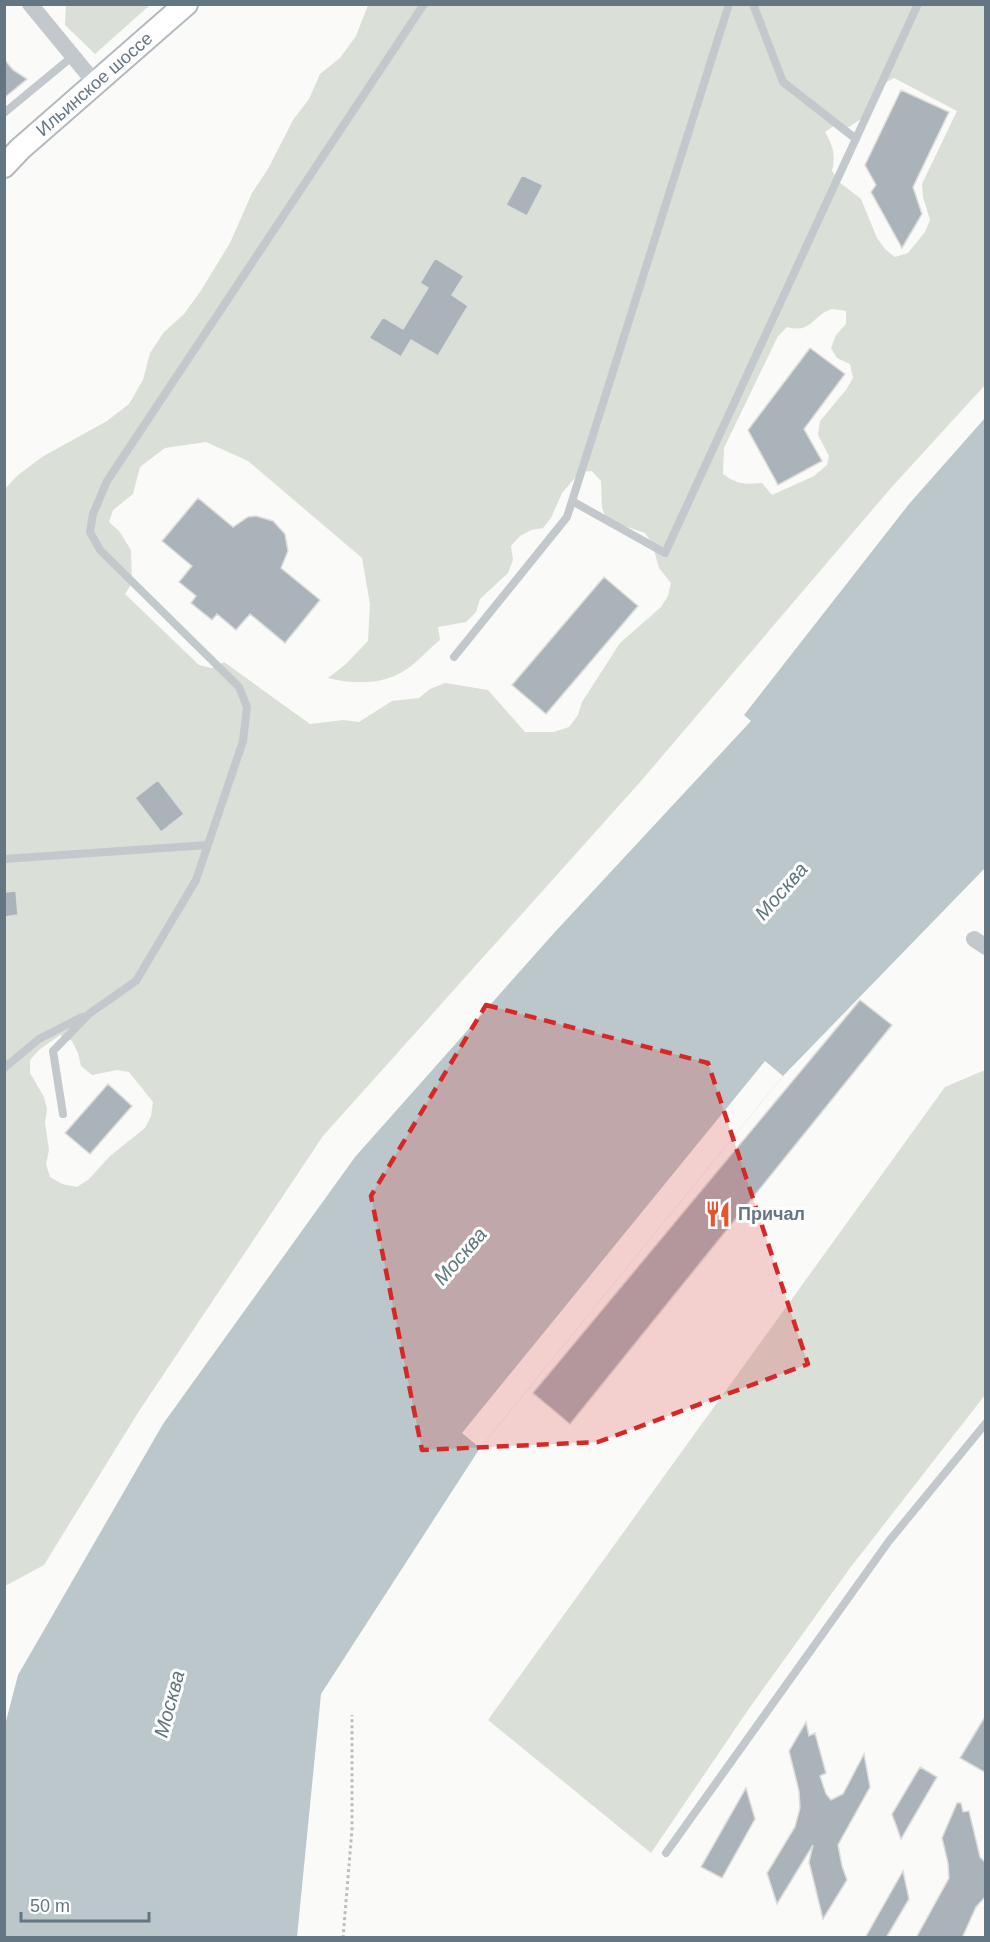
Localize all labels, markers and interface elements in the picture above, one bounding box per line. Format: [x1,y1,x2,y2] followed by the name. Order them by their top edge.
[32,28,156,140] street label: Ильинское шоссе
[750,858,812,924] water label: Москва
[703,1199,733,1229] restaurant icon: Причал
[738,1204,805,1224] place label: Причал
[429,1223,491,1289] water label: Москва
[150,1668,188,1740] water label: Москва
[21,1885,148,1923] scale bar
[30,1896,70,1916] text: 50 m

